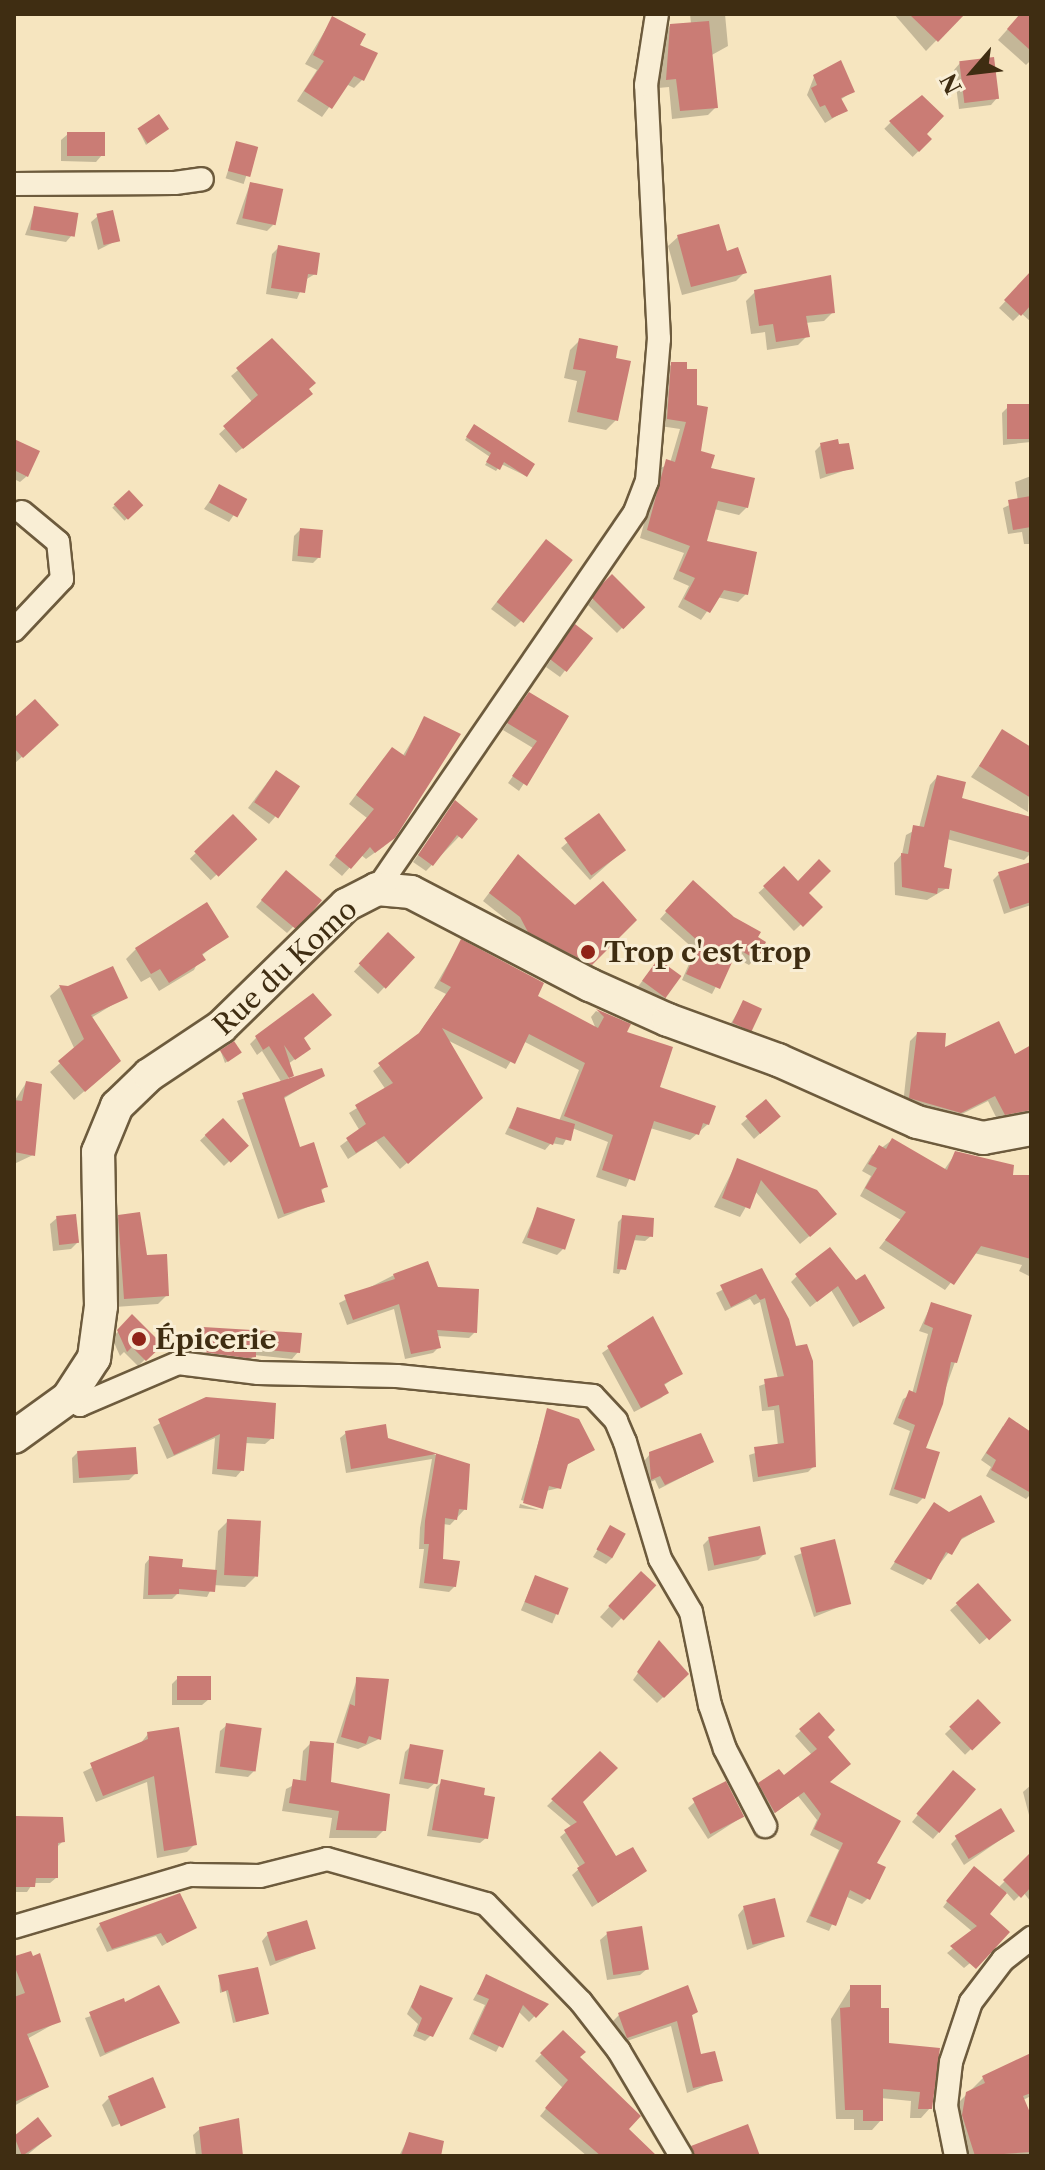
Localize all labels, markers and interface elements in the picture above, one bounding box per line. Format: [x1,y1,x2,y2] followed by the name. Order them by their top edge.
[933,32,1013,112] north arrow
[935,69,968,98] text: N
[206,892,364,1042] street label: Rue du Komo
[604,935,811,969] place label: Trop c'est trop
[579,943,597,961] marker: Trop c'est trop
[155,1322,277,1356] place label: Épicerie
[130,1330,148,1348] marker: Épicerie

